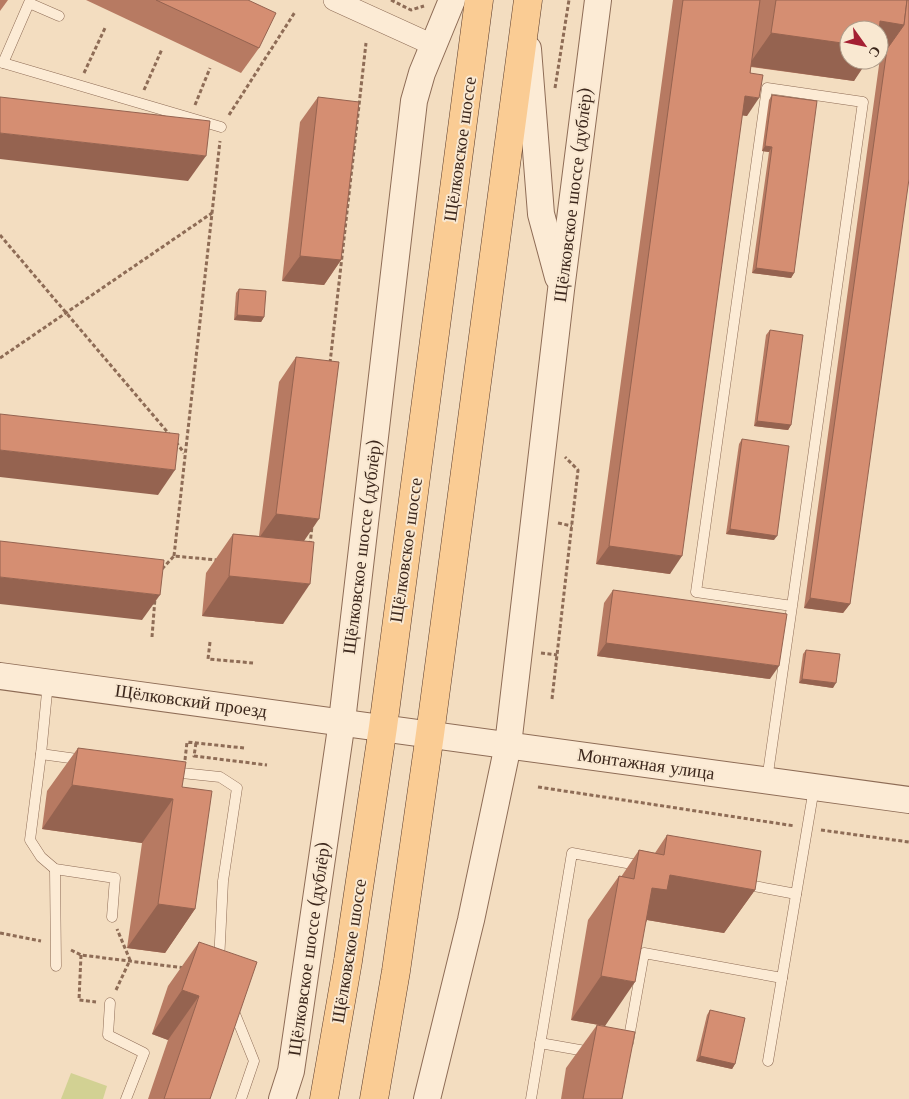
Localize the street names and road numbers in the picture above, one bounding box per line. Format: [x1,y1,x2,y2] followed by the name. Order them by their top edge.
[439,75,481,223] street label: Щёлковское шоссе
[549,87,597,303] street label: Щёлковское шоссе (дублёр)
[338,439,386,655] street label: Щёлковское шоссе (дублёр)
[385,476,427,624] street label: Щёлковское шоссе
[113,679,269,723] street label: Щёлковский проезд
[576,743,716,785] street label: Монтажная улица
[283,841,335,1057] street label: Щёлковское шоссе (дублёр)
[327,877,371,1025] street label: Щёлковское шоссе

